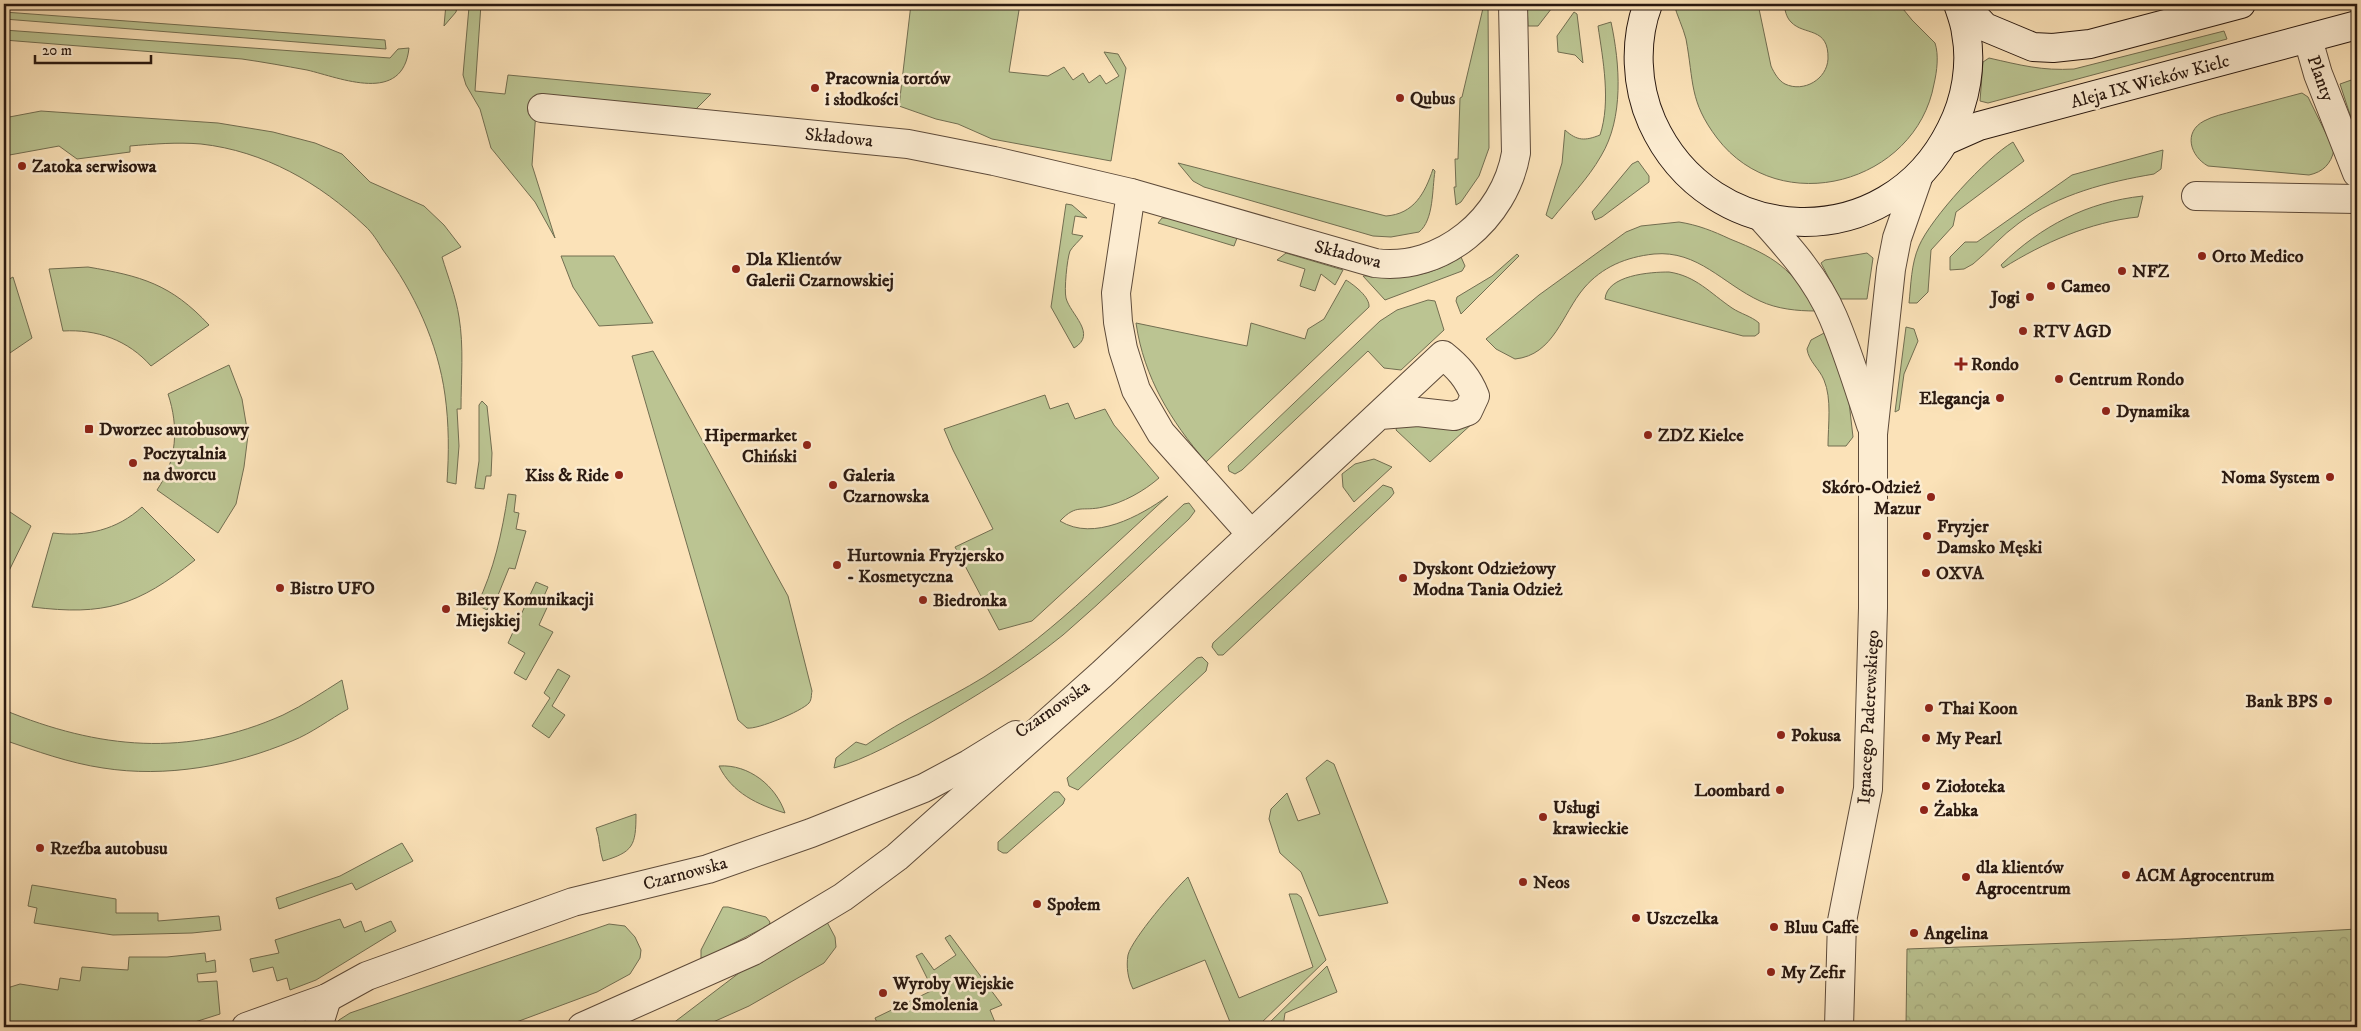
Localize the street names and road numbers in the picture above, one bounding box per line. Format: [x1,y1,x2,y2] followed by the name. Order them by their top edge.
[2068,50,2232,114] street label: Aleja IX Wieków Kielc
[2302,52,2339,105] street label: Planty
[804,123,874,153] street label: Składowa
[1312,236,1384,274] street label: Składowa
[1853,629,1885,805] street label: Ignacego Paderewskiego
[1011,676,1094,744] street label: Czarnowska
[641,852,730,896] street label: Czarnowska

